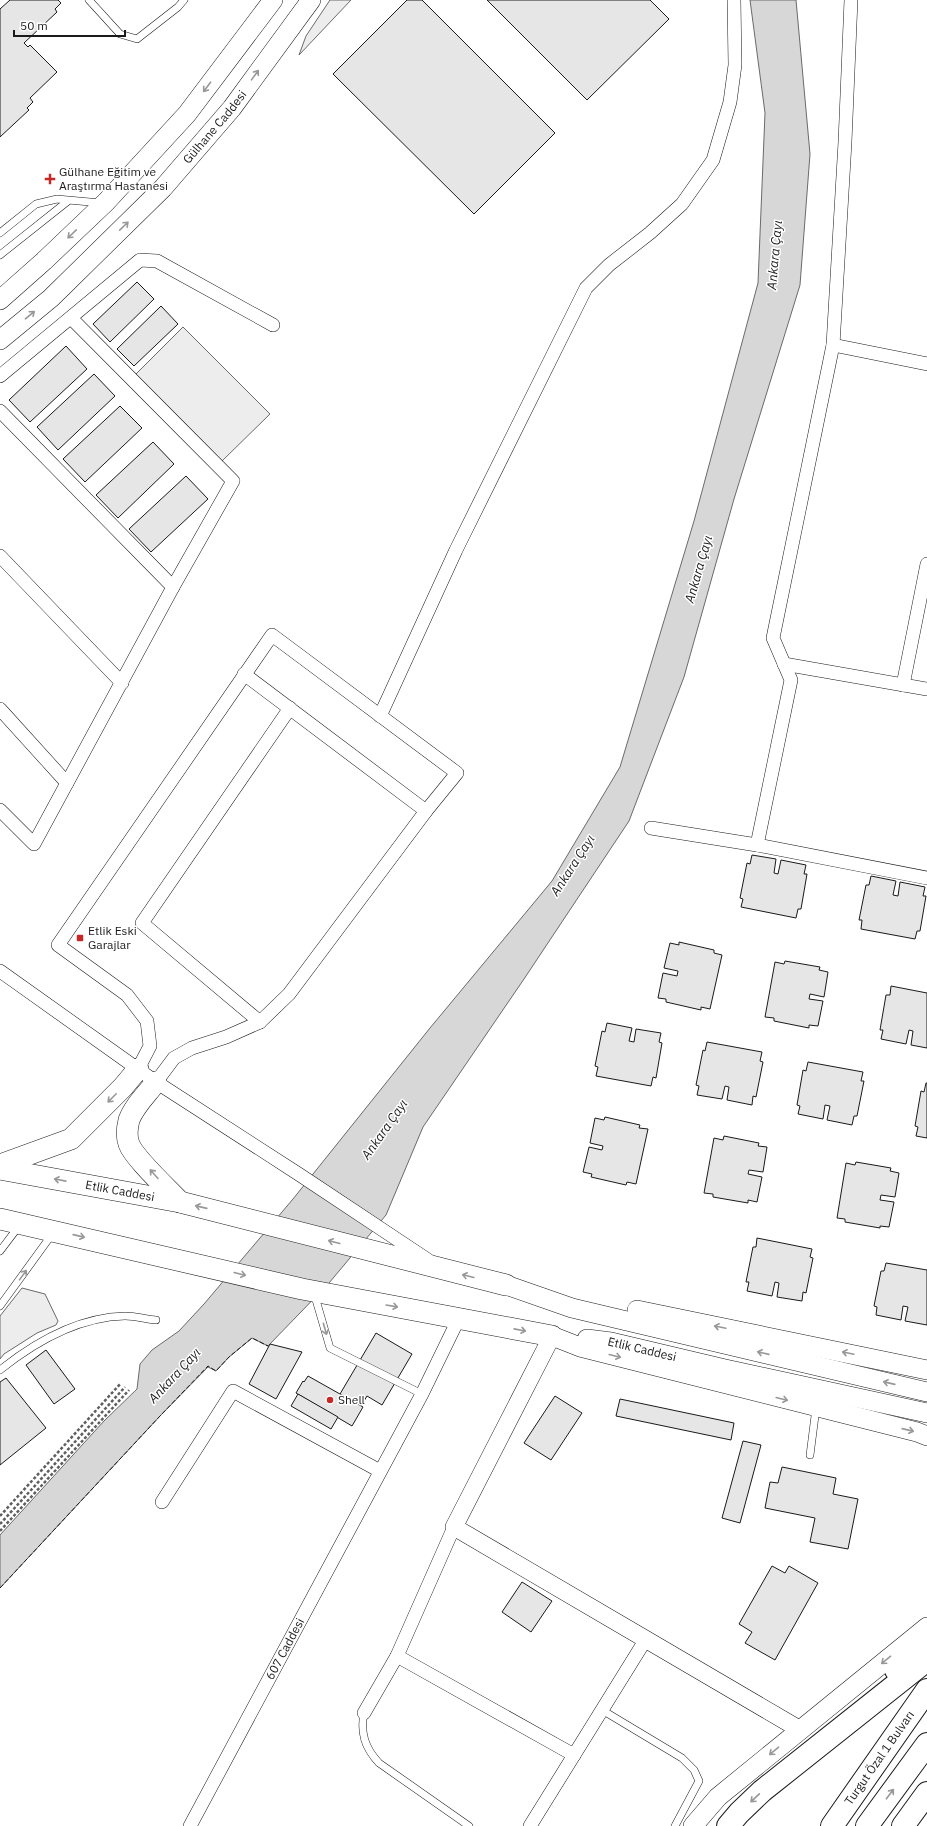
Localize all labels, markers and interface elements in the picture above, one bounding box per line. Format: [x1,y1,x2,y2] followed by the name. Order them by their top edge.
[14,12,125,38] scale bar
[20,18,48,33] text: 50 m
[251,70,260,81] one-way arrow
[203,81,211,92] one-way arrow
[179,87,249,167] street label: Gülhane Caddesi
[59,164,168,193] place label: Gülhane Eğitim ve Araştırma Hastanesi
[44,173,56,185] marker: Gülhane Eğitim ve Araştırma Hastanesi
[763,220,786,291] water label: Ankara Çayı
[119,221,129,231] one-way arrow
[68,229,78,238] one-way arrow
[25,311,35,320] one-way arrow
[680,533,716,606] water label: Ankara Çayı
[546,831,599,900] water label: Ankara Çayı
[88,923,137,952] place label: Etlik Eski Garajlar
[75,933,85,943] marker: Etlik Eski Garajlar
[107,1093,117,1103] one-way arrow
[357,1096,411,1164] water label: Ankara Çayı
[149,1169,158,1179] one-way arrow
[54,1176,67,1184] one-way arrow
[84,1177,156,1204] street label: Etlik Caddesi
[195,1203,208,1211] one-way arrow
[72,1233,85,1240] one-way arrow
[328,1237,341,1245] one-way arrow
[19,1269,27,1280] one-way arrow
[233,1271,246,1278] one-way arrow
[461,1271,474,1279] one-way arrow
[385,1302,398,1310] one-way arrow
[322,1322,329,1335] one-way arrow
[714,1323,727,1331] one-way arrow
[513,1326,526,1334] one-way arrow
[606,1333,678,1364] street label: Etlik Caddesi
[144,1344,204,1407] water label: Ankara Çayı
[756,1349,769,1356] one-way arrow
[842,1349,855,1357] one-way arrow
[609,1353,622,1361] one-way arrow
[883,1379,896,1386] one-way arrow
[338,1392,365,1407] place label: Shell
[325,1395,335,1405] marker: Shell
[775,1396,788,1403] one-way arrow
[902,1427,915,1434] one-way arrow
[262,1615,307,1682] street label: 607 Caddesi
[880,1656,891,1665] one-way arrow
[841,1708,917,1808] street label: Turgut Özal 1 Bulvarı
[768,1746,779,1755] one-way arrow
[885,1789,894,1800] one-way arrow
[750,1794,760,1803] one-way arrow

